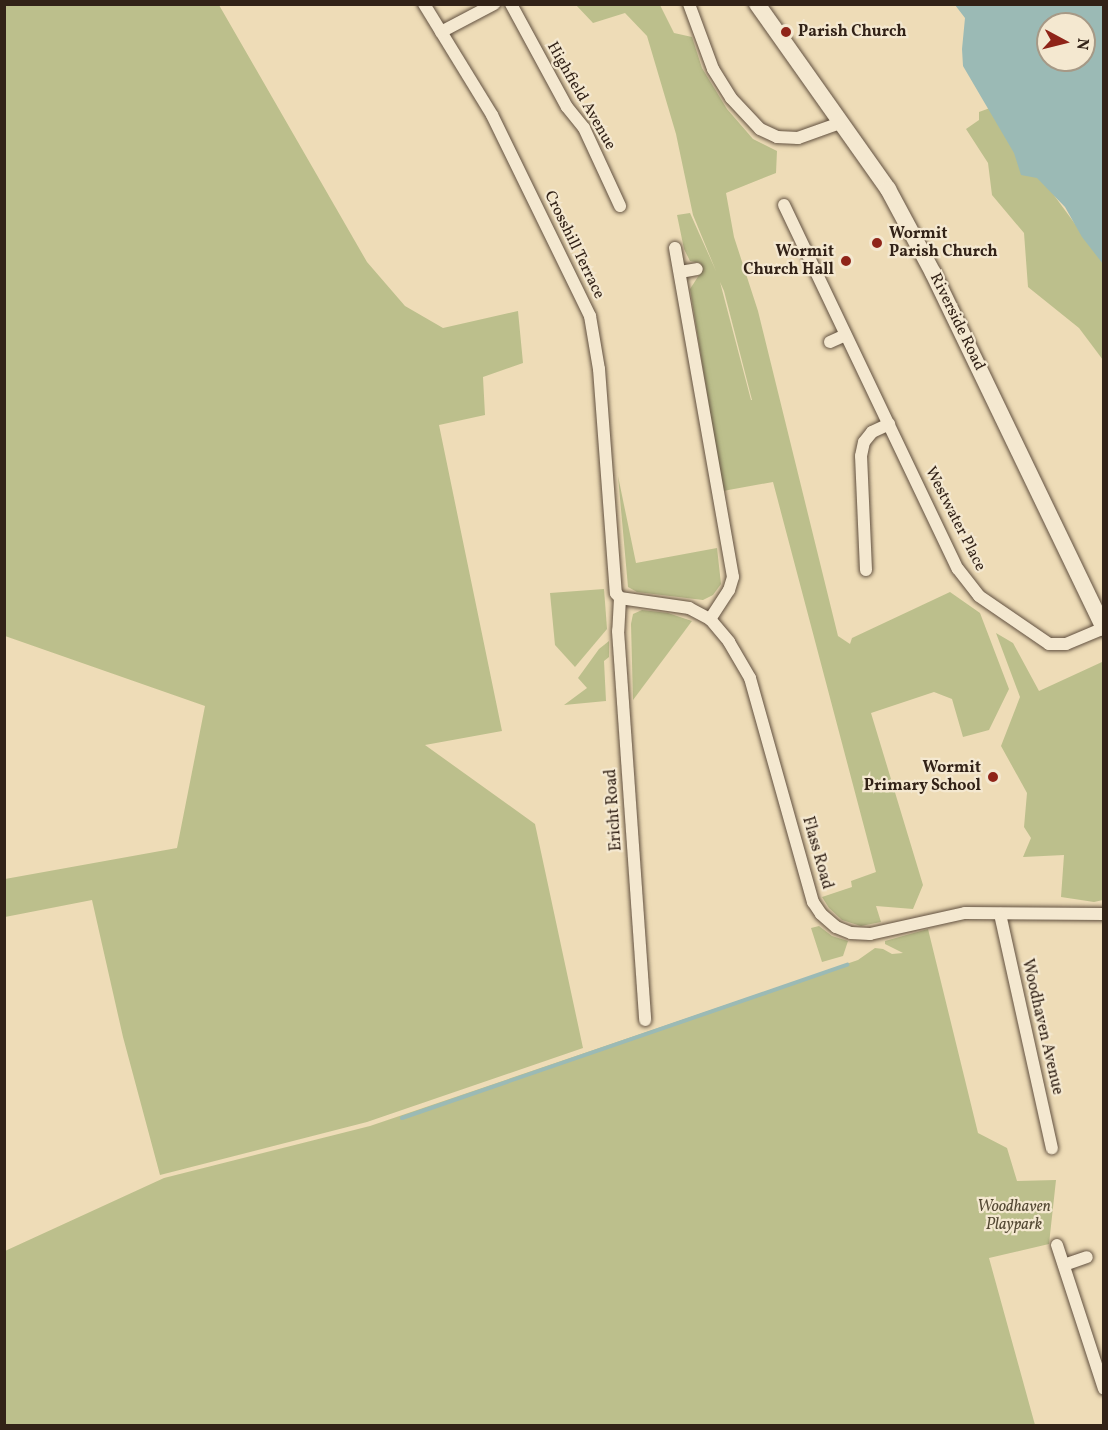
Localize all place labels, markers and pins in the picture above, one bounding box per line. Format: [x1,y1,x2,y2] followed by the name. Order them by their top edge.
[798,22,907,42] place label: Parish Church
[779,25,793,39] marker: Parish Church
[889,224,998,262] place label: Wormit Parish Church
[870,236,884,250] marker: Wormit Parish Church
[743,242,834,280] place label: Wormit Church Hall
[839,254,853,268] marker: Wormit Church Hall
[864,758,981,796] place label: Wormit Primary School
[986,770,1000,784] marker: Wormit Primary School

